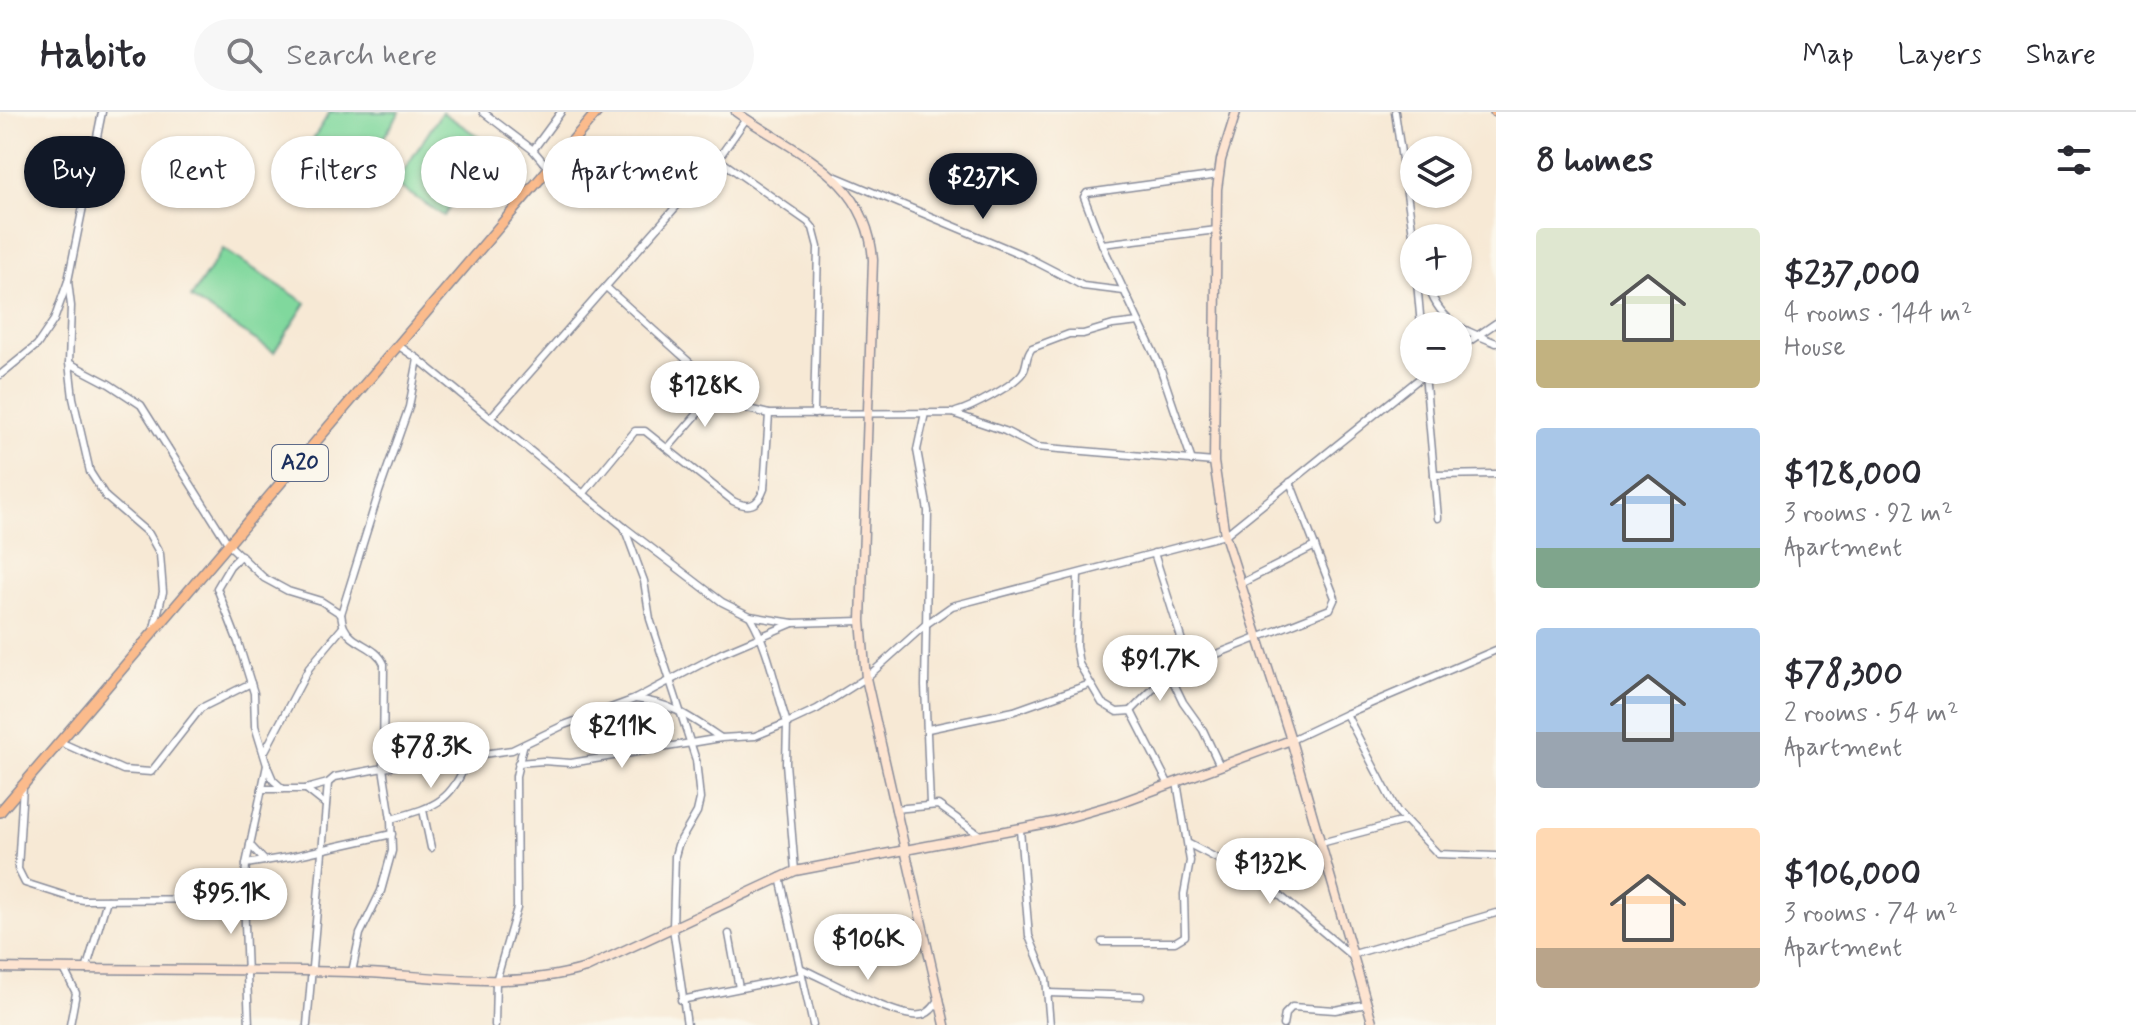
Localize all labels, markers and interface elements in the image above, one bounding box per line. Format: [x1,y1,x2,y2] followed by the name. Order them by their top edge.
[194,19,754,91] search box
[40,31,146,80] text: Habito
[222,33,266,77] icon: search
[286,36,437,75] text: Search here
[1803,37,1854,74] text: Map
[1898,37,1982,74] text: Layers
[2026,37,2096,74] text: Share
[24,136,125,208] chip: Buy
[141,136,255,208] chip: Rent
[271,136,405,208] chip: Filters
[421,136,527,208] chip: New
[543,136,727,208] chip: Apartment
[1400,136,1472,384] map controls
[1400,136,1472,208] button: layers
[1536,138,1653,183] text: 8 homes
[2052,138,2096,182] icon: filters
[927,153,1039,221] pin: $237K
[947,162,1019,196] text: $237K
[1400,224,1472,296] button: +
[1784,252,1920,297] text: $237,000
[1600,260,1696,356] icon: home
[1784,297,1972,331] text: 4 rooms · 144 m²
[1400,312,1472,384] button: −
[1784,331,1845,365] text: House
[649,361,761,429] pin: $128K
[668,370,742,404] text: $128K
[272,445,328,481] road number: A20
[1784,452,1922,497] text: $128,000
[1600,460,1696,556] icon: home
[1784,497,1953,531] text: 3 rooms · 92 m²
[1784,531,1902,565] text: Apartment
[1095,635,1225,703] pin: $91.7K
[1121,644,1199,678] text: $91.7K
[1784,652,1903,697] text: $78,300
[1600,660,1696,756] icon: home
[1784,697,1959,731] text: 2 rooms · 54 m²
[566,702,678,770] pin: $211K
[588,711,656,745] text: $211K
[366,722,496,790] pin: $78.3K
[391,731,471,765] text: $78.3K
[1784,731,1902,765] text: Apartment
[1214,838,1326,906] pin: $132K
[1234,847,1306,881] text: $132K
[1784,852,1921,897] text: $106,000
[1600,860,1696,956] icon: home
[166,868,296,936] pin: $95.1K
[192,877,270,911] text: $95.1K
[1784,897,1958,931] text: 3 rooms · 74 m²
[812,914,924,982] pin: $106K
[832,923,904,957] text: $106K
[1784,931,1902,965] text: Apartment

